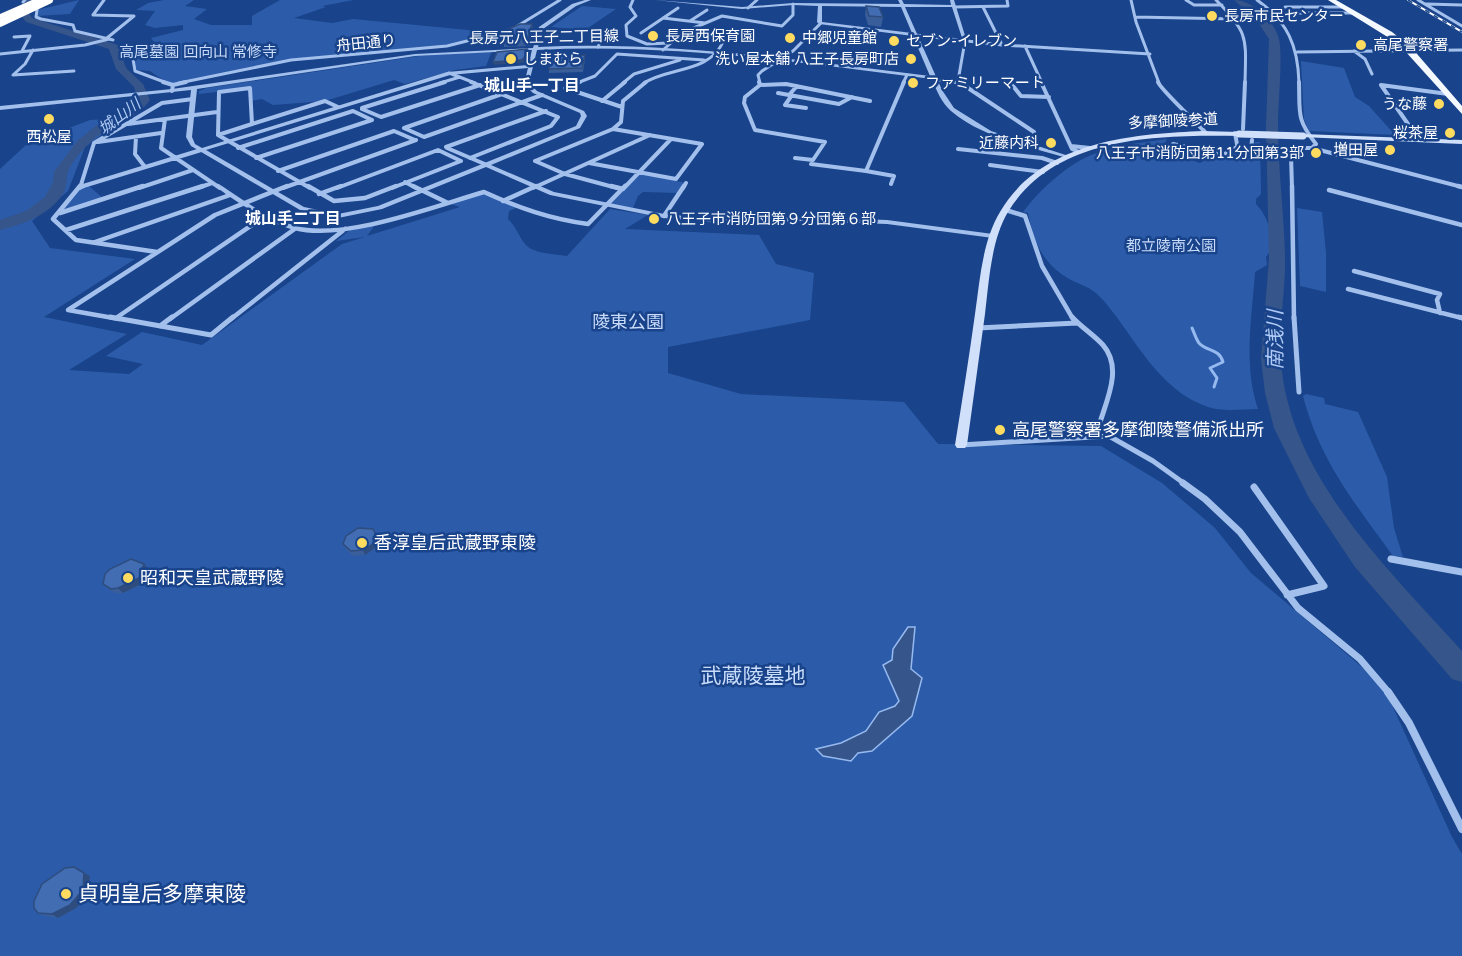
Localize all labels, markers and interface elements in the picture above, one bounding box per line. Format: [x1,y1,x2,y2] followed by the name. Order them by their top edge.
[1224,7,1344,25] place label: 長房市民センター
[1205,9,1219,23] marker: 長房市民センター
[469,27,619,47] street label: 長房元八王子二丁目線
[665,27,755,45] place label: 長房西保育園
[646,29,660,43] marker: 長房西保育園
[802,29,877,47] place label: 中郷児童館
[335,31,397,55] street label: 舟田通り
[783,31,797,45] marker: 中郷児童館
[906,32,1017,50] place label: セブン-イレブン
[887,34,901,48] marker: セブン-イレブン
[1373,36,1448,54] place label: 高尾警察署
[1354,38,1368,52] marker: 高尾警察署
[119,43,277,61] park label: 高尾墓園 回向山 常修寺
[523,50,583,68] place label: しまむら
[715,50,899,68] place label: 洗い屋本舗 八王子長房町店
[504,52,518,66] marker: しまむら
[904,52,918,66] marker: 洗い屋本舗 八王子長房町店
[925,74,1045,92] place label: ファミリーマート
[484,76,580,96] district label: 城山手一丁目
[906,76,920,90] marker: ファミリーマート
[94,93,146,139] water label: 城山川
[1382,95,1427,113] place label: うな藤
[1432,97,1446,111] marker: うな藤
[1128,110,1218,132] street label: 多摩御陵参道
[42,112,56,126] marker: 西松屋
[1393,124,1438,142] place label: 桜茶屋
[1443,126,1457,140] marker: 桜茶屋
[26,128,72,146] place label: 西松屋
[979,134,1039,152] place label: 近藤内科
[1044,136,1058,150] marker: 近藤内科
[1333,141,1378,159] place label: 増田屋
[1383,143,1397,157] marker: 増田屋
[1096,144,1304,162] place label: 八王子市消防団第11分団第3部
[1309,146,1323,160] marker: 八王子市消防団第11分団第3部
[245,209,341,229] district label: 城山手二丁目
[666,210,876,228] place label: 八王子市消防団第９分団第６部
[647,212,661,226] marker: 八王子市消防団第９分団第６部
[1126,237,1216,255] park label: 都立陵南公園
[1264,308,1288,370] water label: 南浅川
[592,311,664,333] park label: 陵東公園
[1012,419,1264,441] place label: 高尾警察署多摩御陵警備派出所
[993,423,1007,437] marker: 高尾警察署多摩御陵警備派出所
[374,532,536,554] place label: 香淳皇后武蔵野東陵
[355,536,369,550] marker: 香淳皇后武蔵野東陵
[140,567,284,589] place label: 昭和天皇武蔵野陵
[121,571,135,585] marker: 昭和天皇武蔵野陵
[701,664,806,689] park label: 武蔵陵墓地
[78,882,246,907] place label: 貞明皇后多摩東陵
[59,887,73,901] marker: 貞明皇后多摩東陵

